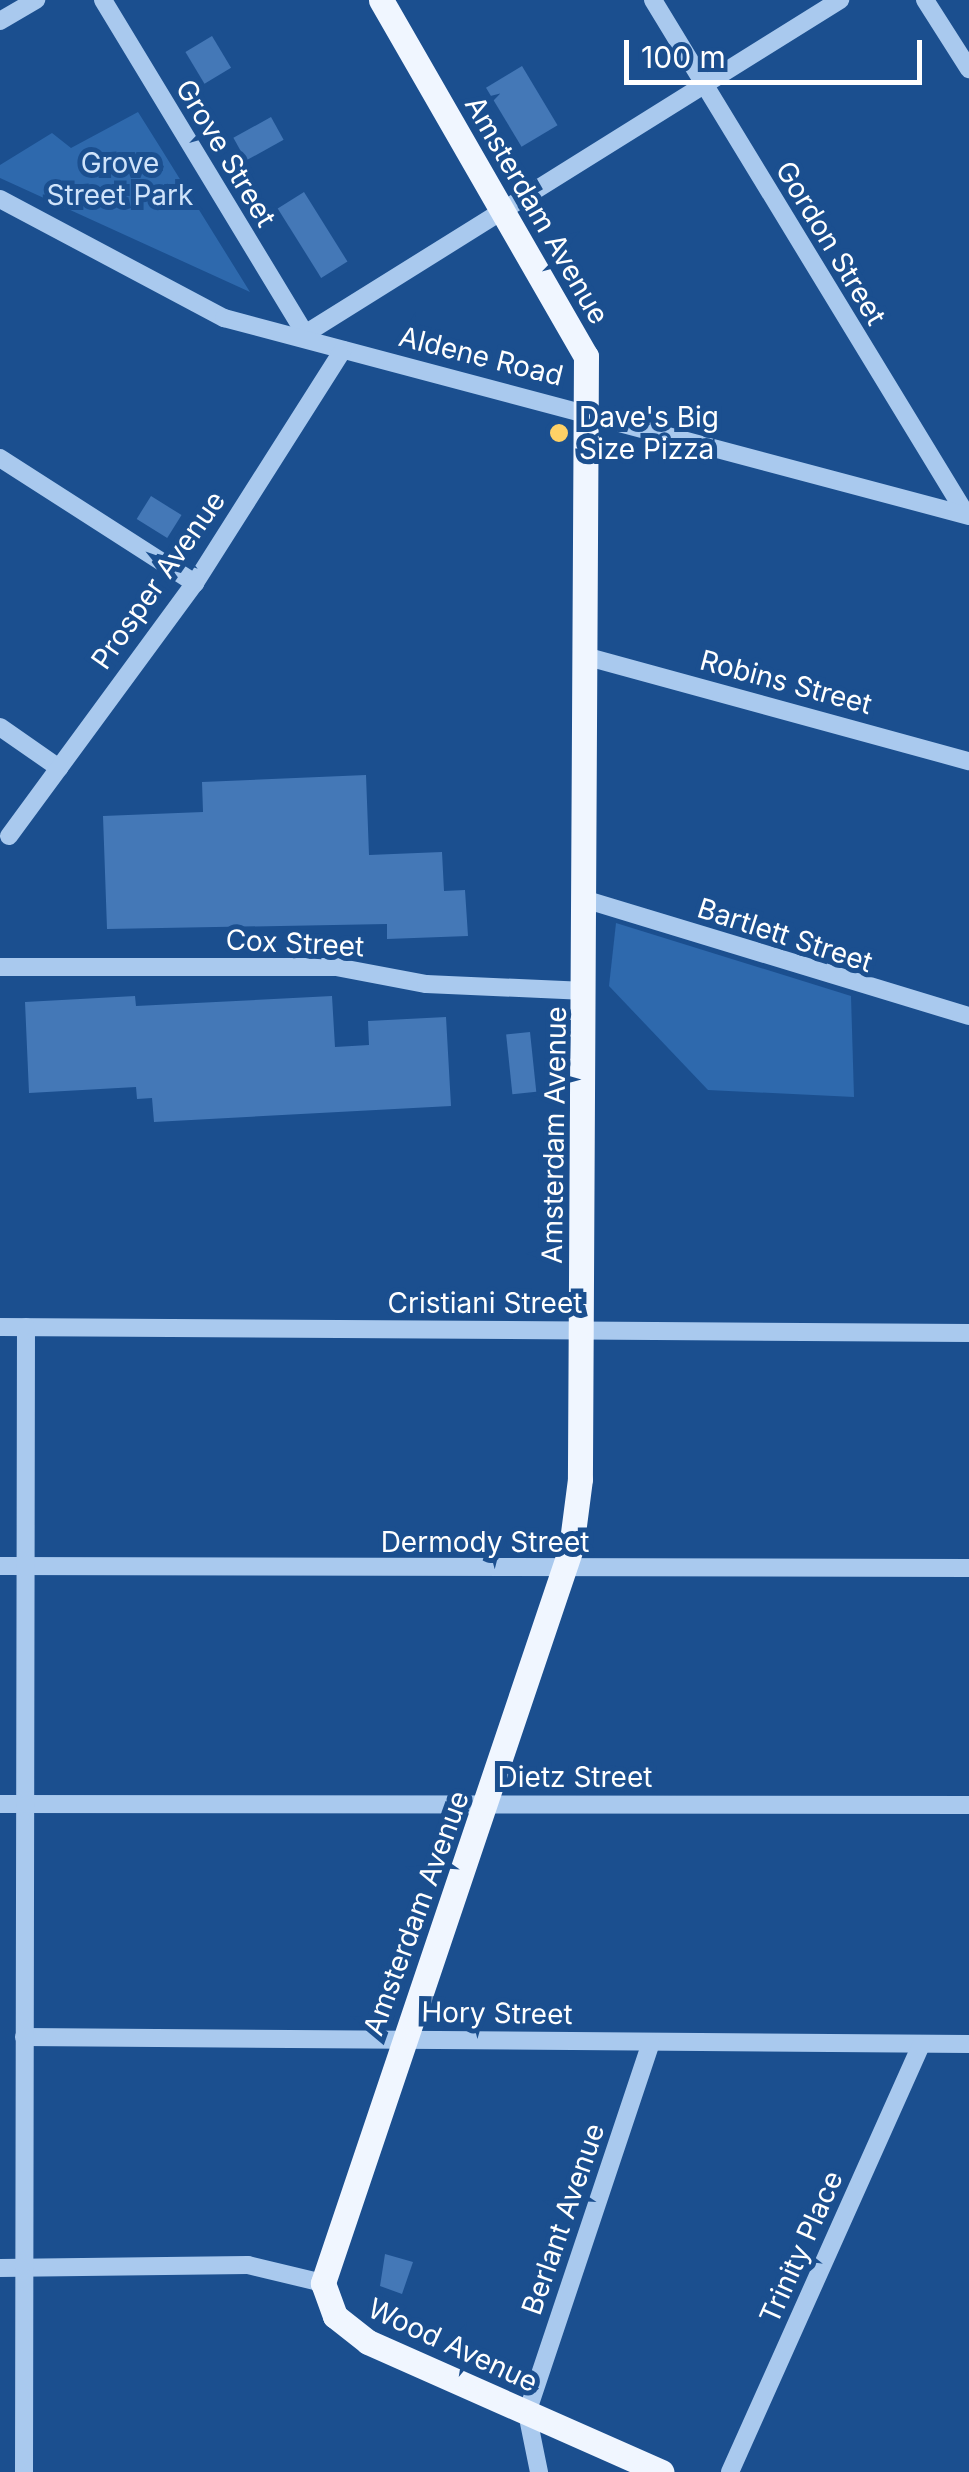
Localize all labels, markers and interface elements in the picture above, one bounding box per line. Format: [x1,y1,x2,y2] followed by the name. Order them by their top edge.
[629,20,926,82] scale bar
[641,39,726,75] text: 100 m
[169,73,283,233] street label: Grove Street
[458,90,616,330] street label: Amsterdam Avenue
[47,146,193,212] park label: Grove Street Park
[769,155,893,331] street label: Gordon Street
[396,319,566,393] street label: Aldene Road
[579,400,719,466] place label: Dave's Big Size Pizza
[548,422,570,444] marker: Dave's Big Size Pizza
[84,484,232,676] street label: Prosper Avenue
[696,643,876,721] street label: Robins Street
[693,891,877,979] street label: Bartlett Street
[225,923,365,963] street label: Cox Street
[535,1006,573,1264] street label: Amsterdam Avenue
[388,1286,582,1320] street label: Cristiani Street
[381,1525,589,1559] street label: Dermody Street
[498,1760,652,1794] street label: Dietz Street
[356,1786,476,2040] street label: Amsterdam Avenue
[421,1995,573,2031] street label: Hory Street
[515,2119,611,2319] street label: Berlant Avenue
[752,2165,850,2329] street label: Trinity Place
[363,2291,543,2399] street label: Wood Avenue

